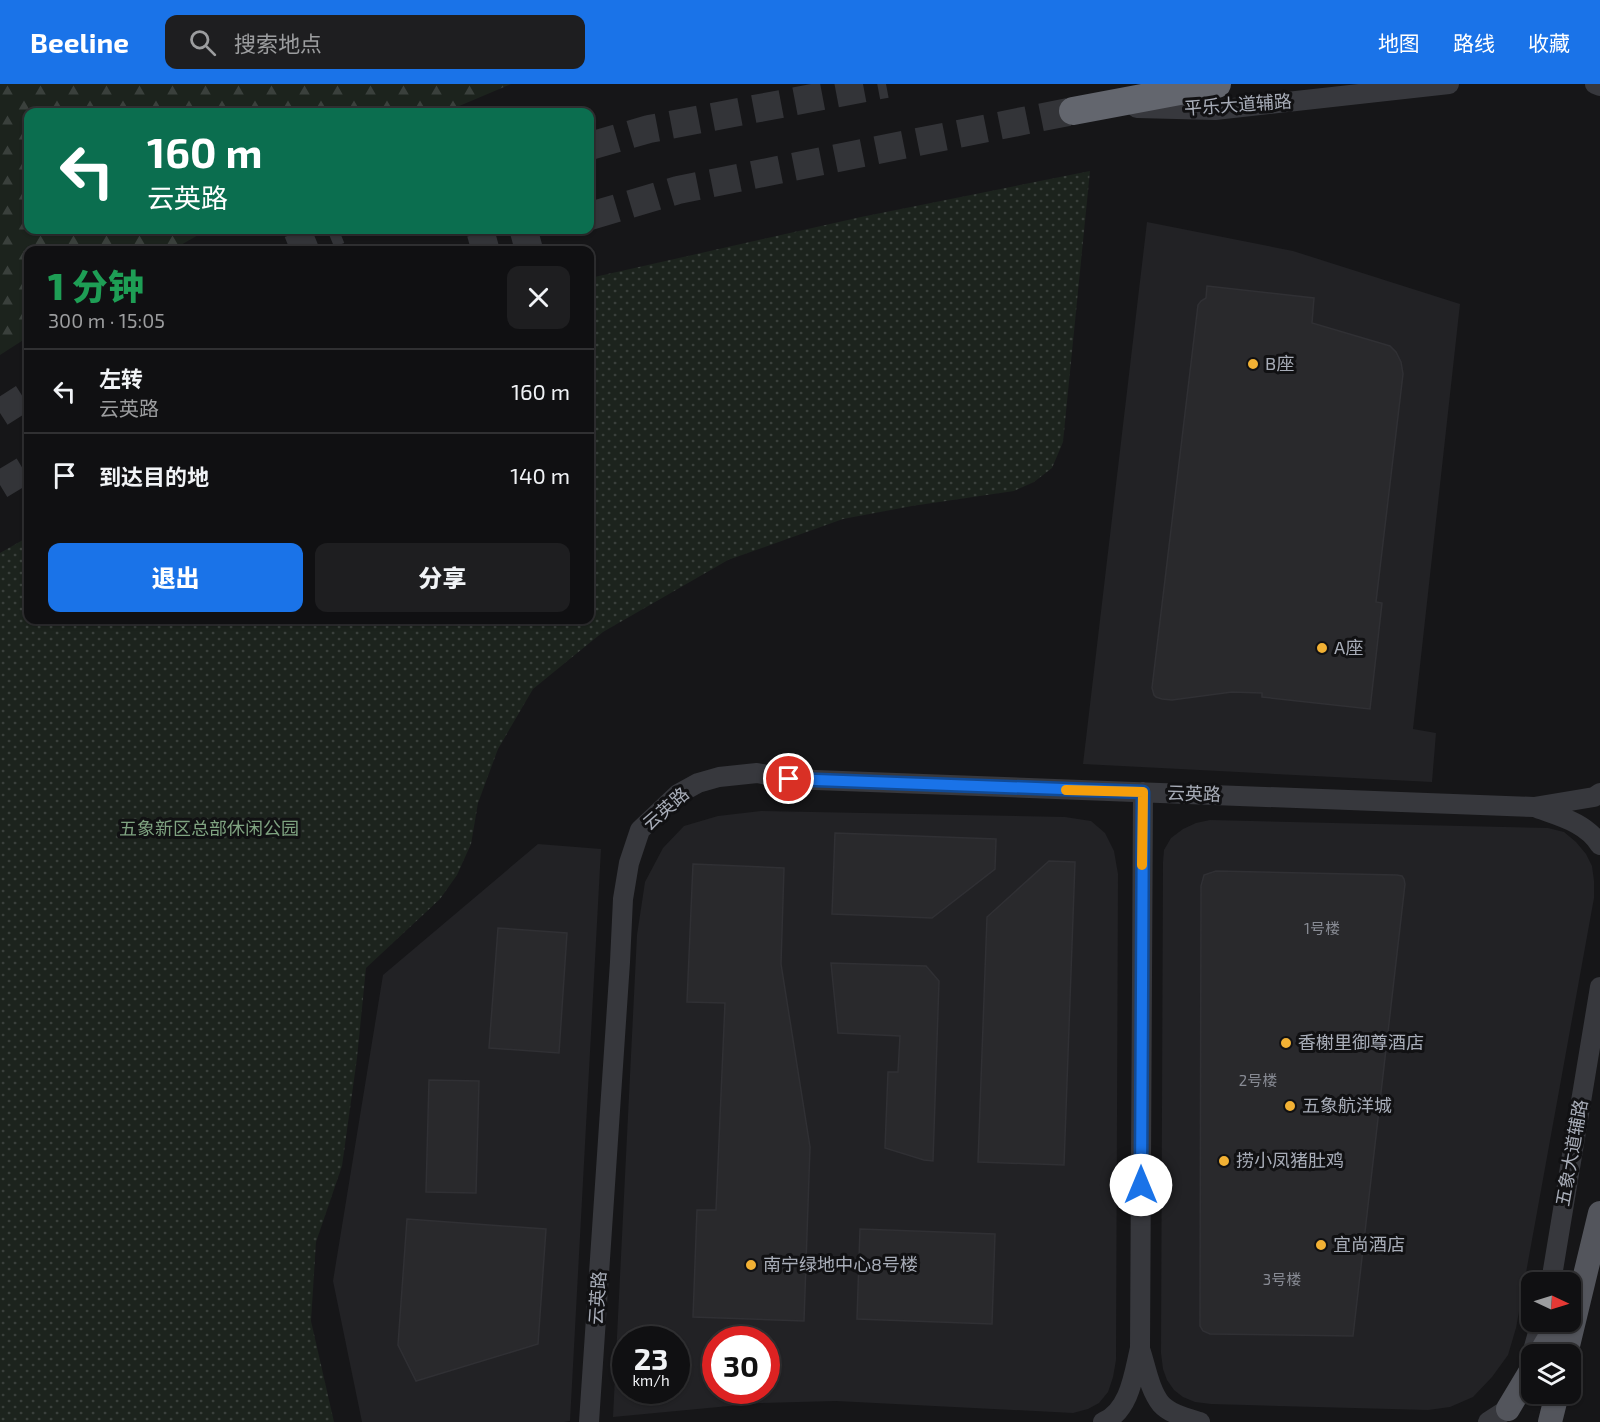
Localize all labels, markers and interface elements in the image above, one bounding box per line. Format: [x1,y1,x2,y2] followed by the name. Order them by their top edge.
[165,15,585,69] search box
[30,25,129,59] text: Beeline
[186,26,219,59] icon: search
[234,30,322,56] text: 搜索地点
[1378,30,1420,55] text: 地图
[1453,30,1495,55] text: 路线
[1528,30,1570,55] text: 收藏
[1183,89,1293,119] street label: 平乐大道辅路
[147,126,263,176] text: 160 m
[48,132,126,210] icon: left
[147,181,228,213] text: 云英路
[48,264,144,307] text: 1 分钟
[507,266,570,329] button: close
[48,308,165,332] text: 300 m · 15:05
[1265,352,1294,374] place label: B座
[1246,357,1260,371] marker: B座
[99,365,143,391] text: 左转
[48,375,81,408] icon: left
[511,378,570,404] text: 160 m
[99,396,159,420] text: 云英路
[48,459,81,492] icon: arrive
[510,462,570,488] text: 140 m
[99,463,209,489] text: 到达目的地
[48,543,303,612] button: 退出
[315,543,570,612] button: 分享
[1334,636,1363,658] place label: A座
[1315,641,1329,655] marker: A座
[763,753,814,804] pin
[772,762,805,795] icon: arrive
[1167,781,1221,805] street label: 云英路
[638,782,693,834] street label: 云英路
[119,817,299,839] park label: 五象新区总部休闲公园
[1304,919,1340,937] house number: 1号楼
[1298,1031,1424,1053] place label: 香榭里御尊酒店
[1279,1036,1293,1050] marker: 香榭里御尊酒店
[1239,1071,1277,1089] house number: 2号楼
[1302,1094,1392,1116] place label: 五象航洋城
[1551,1098,1591,1208] street label: 五象大道辅路
[1283,1099,1297,1113] marker: 五象航洋城
[1236,1149,1344,1171] place label: 捞小凤猪肚鸡
[1109,1153,1173,1217] position arrow
[1217,1154,1231,1168] marker: 捞小凤猪肚鸡
[1333,1233,1405,1255] place label: 宜尚酒店
[1314,1238,1328,1252] marker: 宜尚酒店
[763,1253,918,1275] place label: 南宁绿地中心8号楼
[744,1258,758,1272] marker: 南宁绿地中心8号楼
[584,1270,610,1326] street label: 云英路
[1263,1270,1301,1288] house number: 3号楼
[1521,1272,1581,1332] north arrow
[1521,1272,1581,1404] map controls
[702,1326,780,1404] speed limit sign: 30
[634,1340,668,1376] text: 23
[1521,1344,1581,1404] button: layers
[632,1371,670,1389] text: km/h

